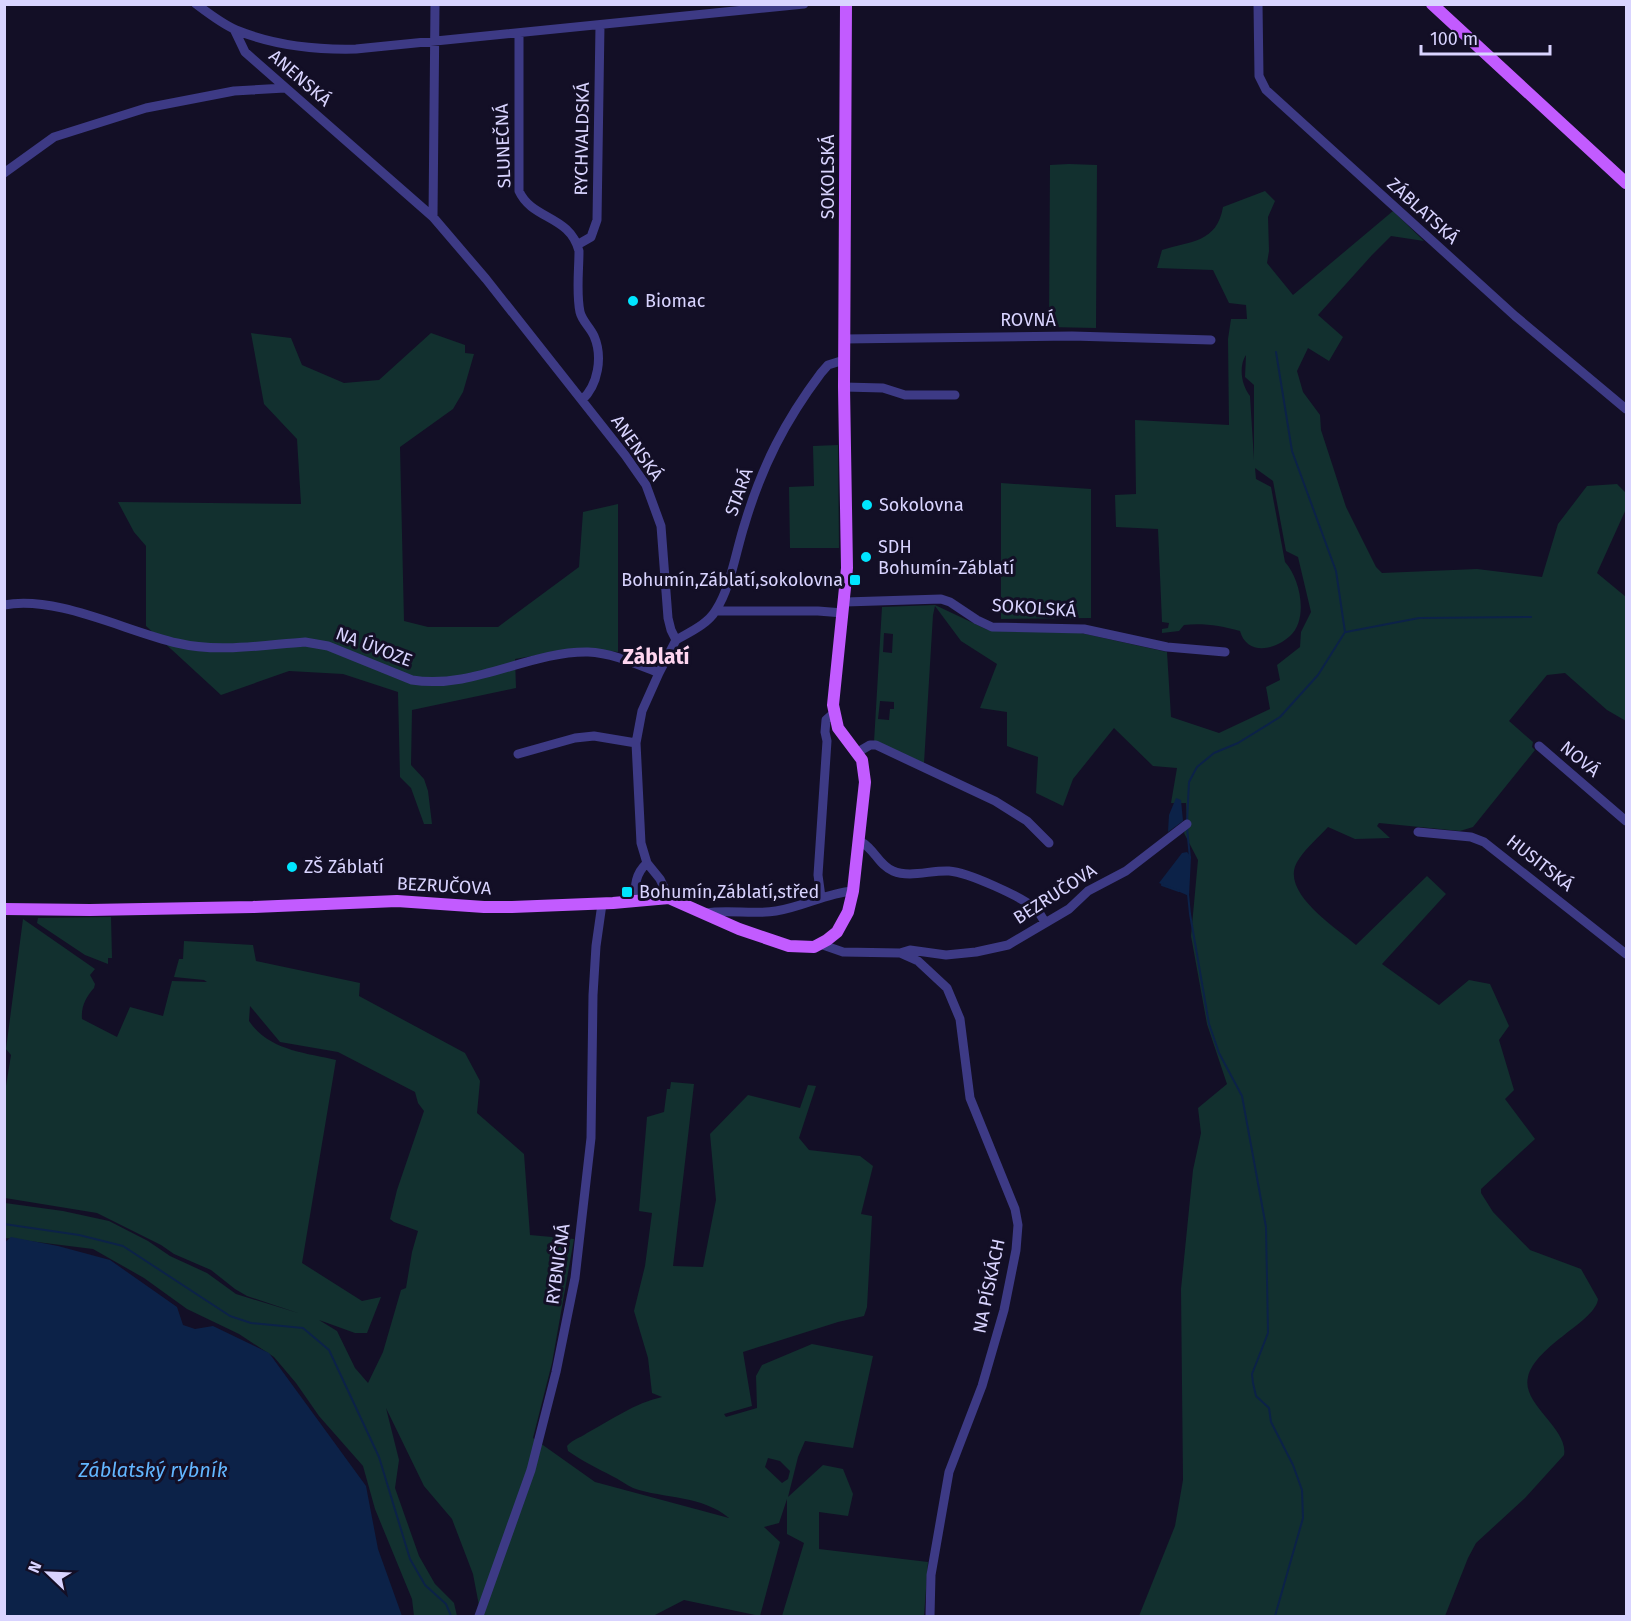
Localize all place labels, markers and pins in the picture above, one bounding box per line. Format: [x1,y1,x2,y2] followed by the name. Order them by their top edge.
[645,290,706,312] place label: Biomac
[626,294,640,308] marker: Biomac
[879,494,964,516] place label: Sokolovna
[860,498,874,512] marker: Sokolovna
[878,536,1014,579] place label: SDH Bohumín-Záblatí
[859,550,873,564] marker: SDH Bohumín-Záblatí
[621,569,843,591] place label: Bohumín,Záblatí,sokolovna
[848,573,862,587] marker: Bohumín,Záblatí,sokolovna
[304,856,384,878] place label: ZŠ Záblatí
[285,860,299,874] marker: ZŠ Záblatí
[639,881,819,903] place label: Bohumín,Záblatí,střed
[620,885,634,899] marker: Bohumín,Záblatí,střed

